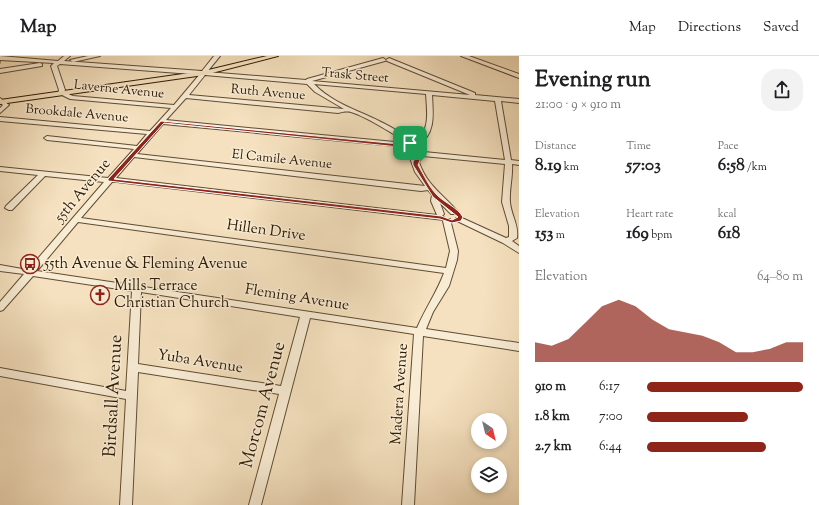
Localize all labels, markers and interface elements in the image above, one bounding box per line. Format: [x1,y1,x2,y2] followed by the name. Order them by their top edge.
[20,14,57,41] text: Map
[629,18,656,38] text: Map
[678,18,741,38] text: Directions
[763,18,799,38] text: Saved
[321,64,390,88] street label: Trask Street
[535,65,651,97] text: Evening run
[761,69,803,111] button: share
[73,76,165,104] street label: Laverne Avenue
[230,81,306,105] street label: Ruth Avenue
[535,96,621,114] text: 21:00 · 9 × 910 m
[25,101,129,127] street label: Brookdale Avenue
[393,126,427,160] pin
[399,132,421,154] icon: arrive
[535,138,576,154] text: Distance
[626,138,651,154] text: Time
[718,138,739,154] text: Pace
[231,146,333,174] street label: El Camile Avenue
[535,154,562,178] text: 8.19
[626,154,661,178] text: 57:03
[718,154,745,178] text: 6:58
[49,155,116,228] street label: 55th Avenue
[562,159,579,175] text: km
[745,159,767,175] text: /km
[535,206,580,222] text: Elevation
[626,206,673,222] text: Heart rate
[718,206,737,222] text: kcal
[225,215,307,247] street label: Hillen Drive
[535,222,553,246] text: 153
[626,222,649,246] text: 169
[718,222,740,246] text: 618
[553,227,565,243] text: m
[649,227,672,243] text: bpm
[19,253,41,275] bus stop icon: 55th Avenue & Fleming Avenue
[43,254,248,275] place label: 55th Avenue & Fleming Avenue
[535,268,588,286] text: Elevation
[757,268,803,286] text: 64–80 m
[114,276,230,314] place label: Mills Terrace Christian Church
[243,279,351,317] street label: Fleming Avenue
[89,284,111,306] church icon: Mills Terrace Christian Church
[98,334,130,458] street label: Birdsall Avenue
[235,339,293,471] street label: Morcom Avenue
[386,343,414,445] street label: Madera Avenue
[156,345,244,379] street label: Yuba Avenue
[535,378,566,396] text: 910 m
[599,378,620,396] text: 6:17
[535,408,570,426] text: 1.8 km
[599,408,623,426] text: 7:00
[471,413,507,449] north arrow
[471,413,507,493] map controls
[535,438,571,456] text: 2.7 km
[599,438,622,456] text: 6:44
[471,457,507,493] button: layers

